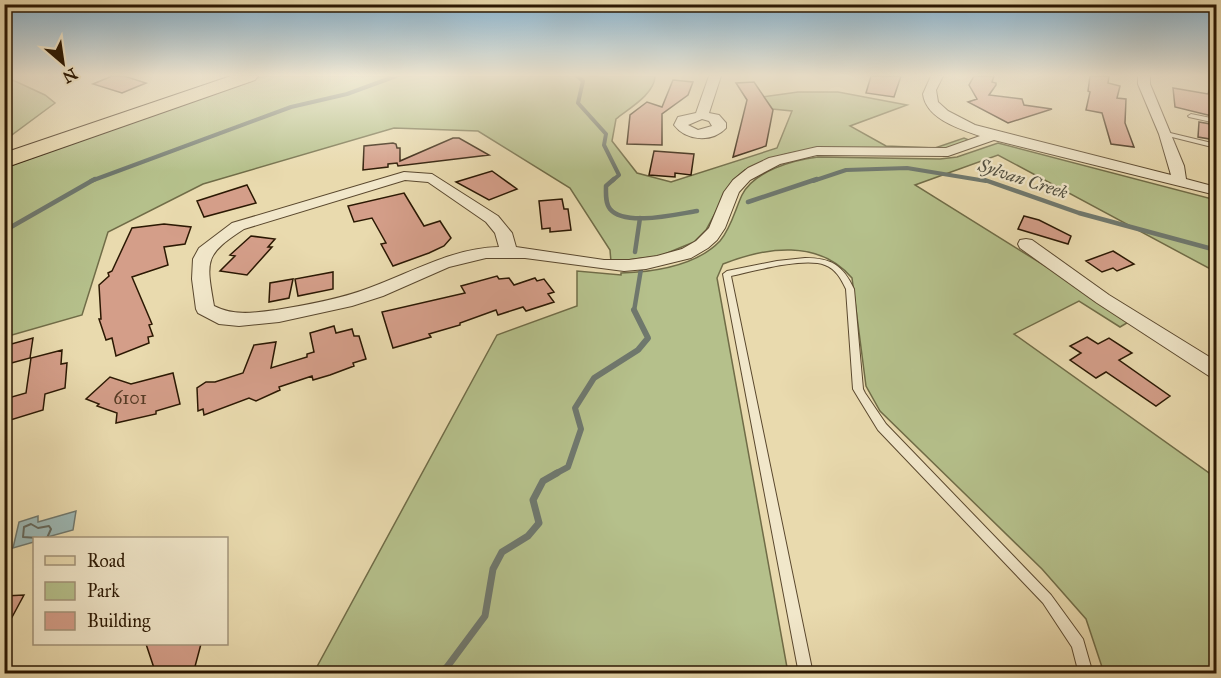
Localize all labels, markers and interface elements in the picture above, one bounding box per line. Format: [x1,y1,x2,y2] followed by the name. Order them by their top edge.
[33,33,93,93] north arrow
[59,64,81,87] text: N
[974,154,1071,204] water label: Sylvan Creek
[113,387,147,409] house number: 6101
[33,537,228,645] legend
[87,550,125,572] text: Road
[87,580,120,602] text: Park
[87,610,151,633] text: Building

